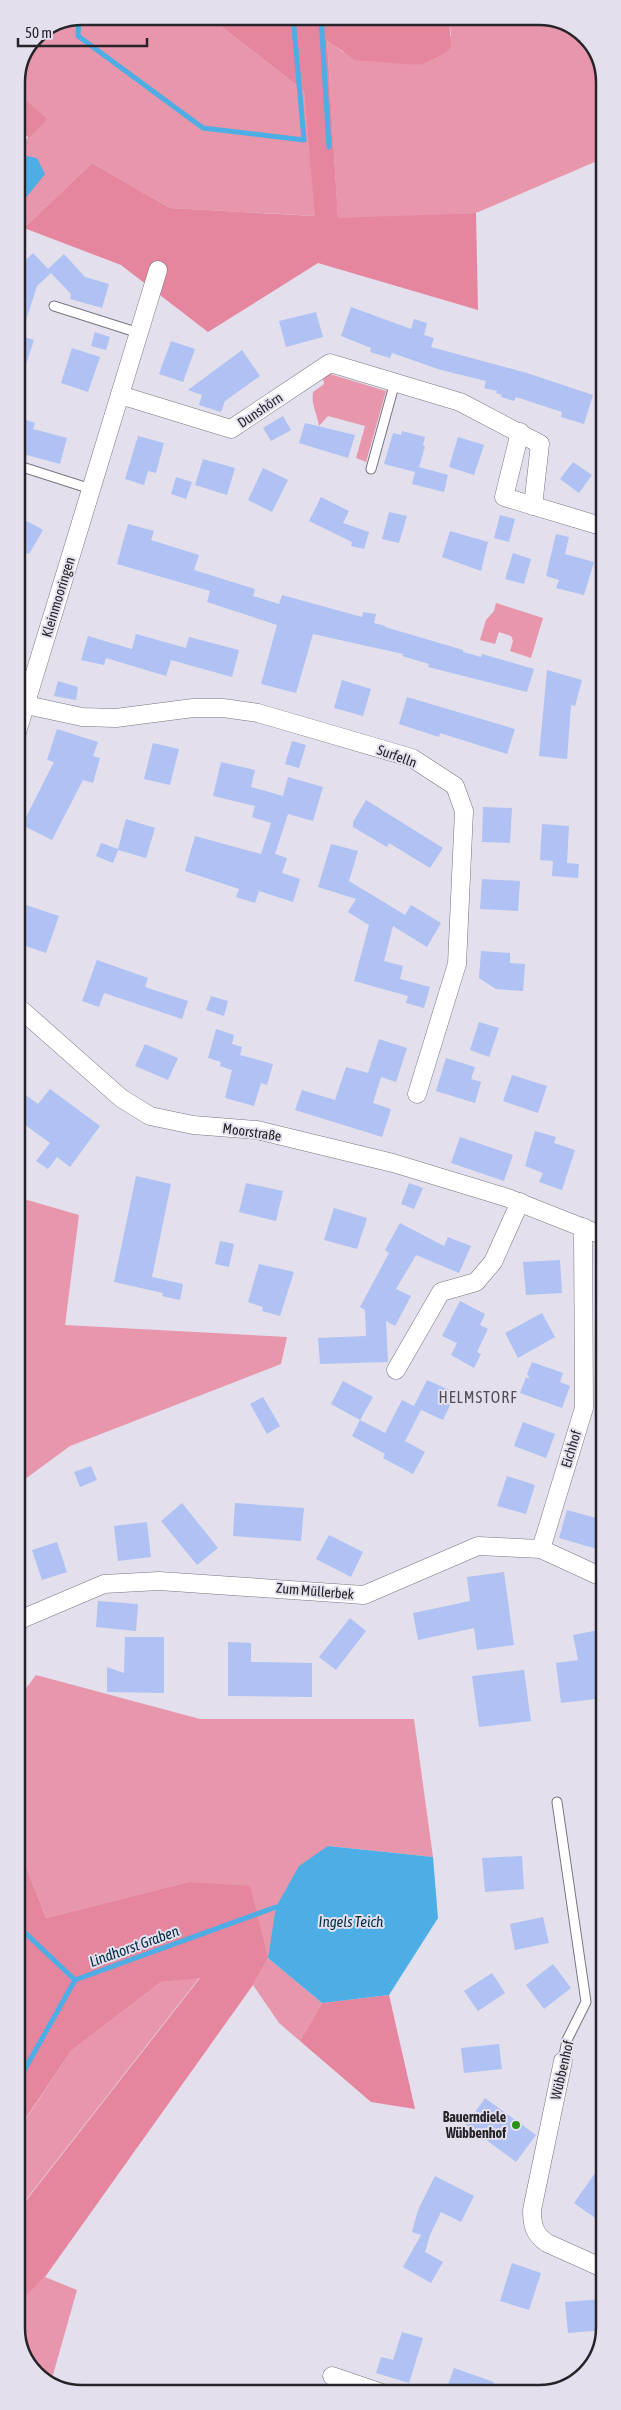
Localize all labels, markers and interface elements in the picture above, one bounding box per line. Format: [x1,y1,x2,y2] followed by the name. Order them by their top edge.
[18,15,146,47] scale bar
[25,24,52,41] text: 50 m
[235,389,285,431] street label: Dunshörn
[38,555,78,639] street label: Kleinmooringen
[375,741,419,771] street label: Surfelln
[222,1120,282,1144] street label: Moorstraße
[438,1388,518,1406] district label: HELMSTORF
[558,1428,584,1470] street label: Eichhof
[275,1580,355,1602] street label: Zum Müllerbek
[319,1913,383,1930] water label: Ingels Teich
[87,1922,181,1970] water label: Lindhorst Graben
[547,2039,577,2101] street label: Wübbenhof
[443,2109,506,2141] place label: Bauerndiele Wübbenhof
[510,2119,522,2131] marker: Bauerndiele Wübbenhof

